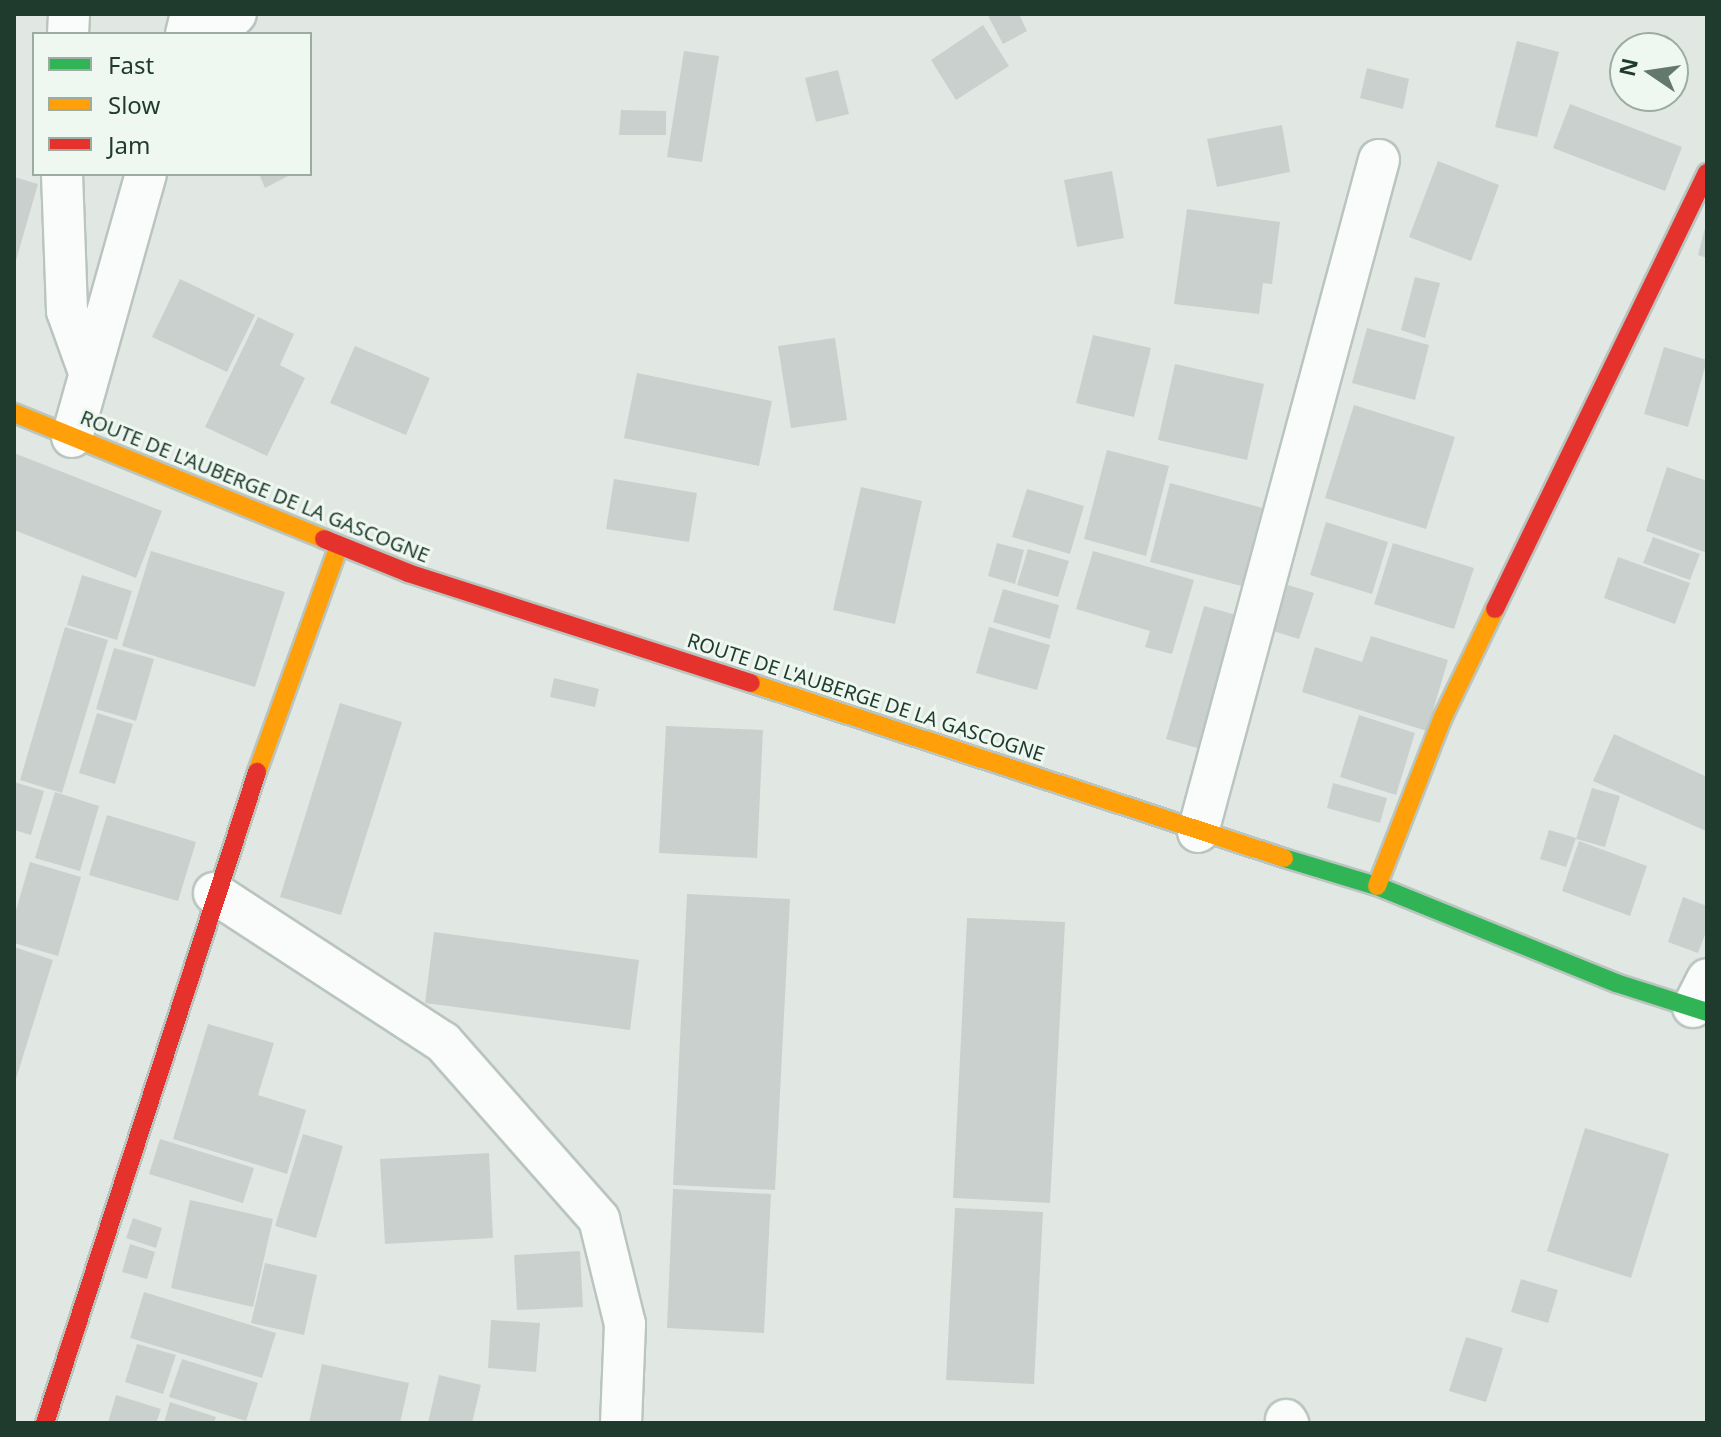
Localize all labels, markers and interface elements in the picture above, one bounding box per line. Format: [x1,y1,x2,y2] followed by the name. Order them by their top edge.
[32,32,312,176] legend
[1609,32,1689,112] north arrow
[108,48,154,81] text: Fast
[1611,55,1644,79] text: N
[108,88,160,121] text: Slow
[108,128,150,161] text: Jam
[77,405,433,567] street label: ROUTE DE L'AUBERGE DE LA GASCOGNE
[684,628,1048,766] street label: ROUTE DE L'AUBERGE DE LA GASCOGNE

